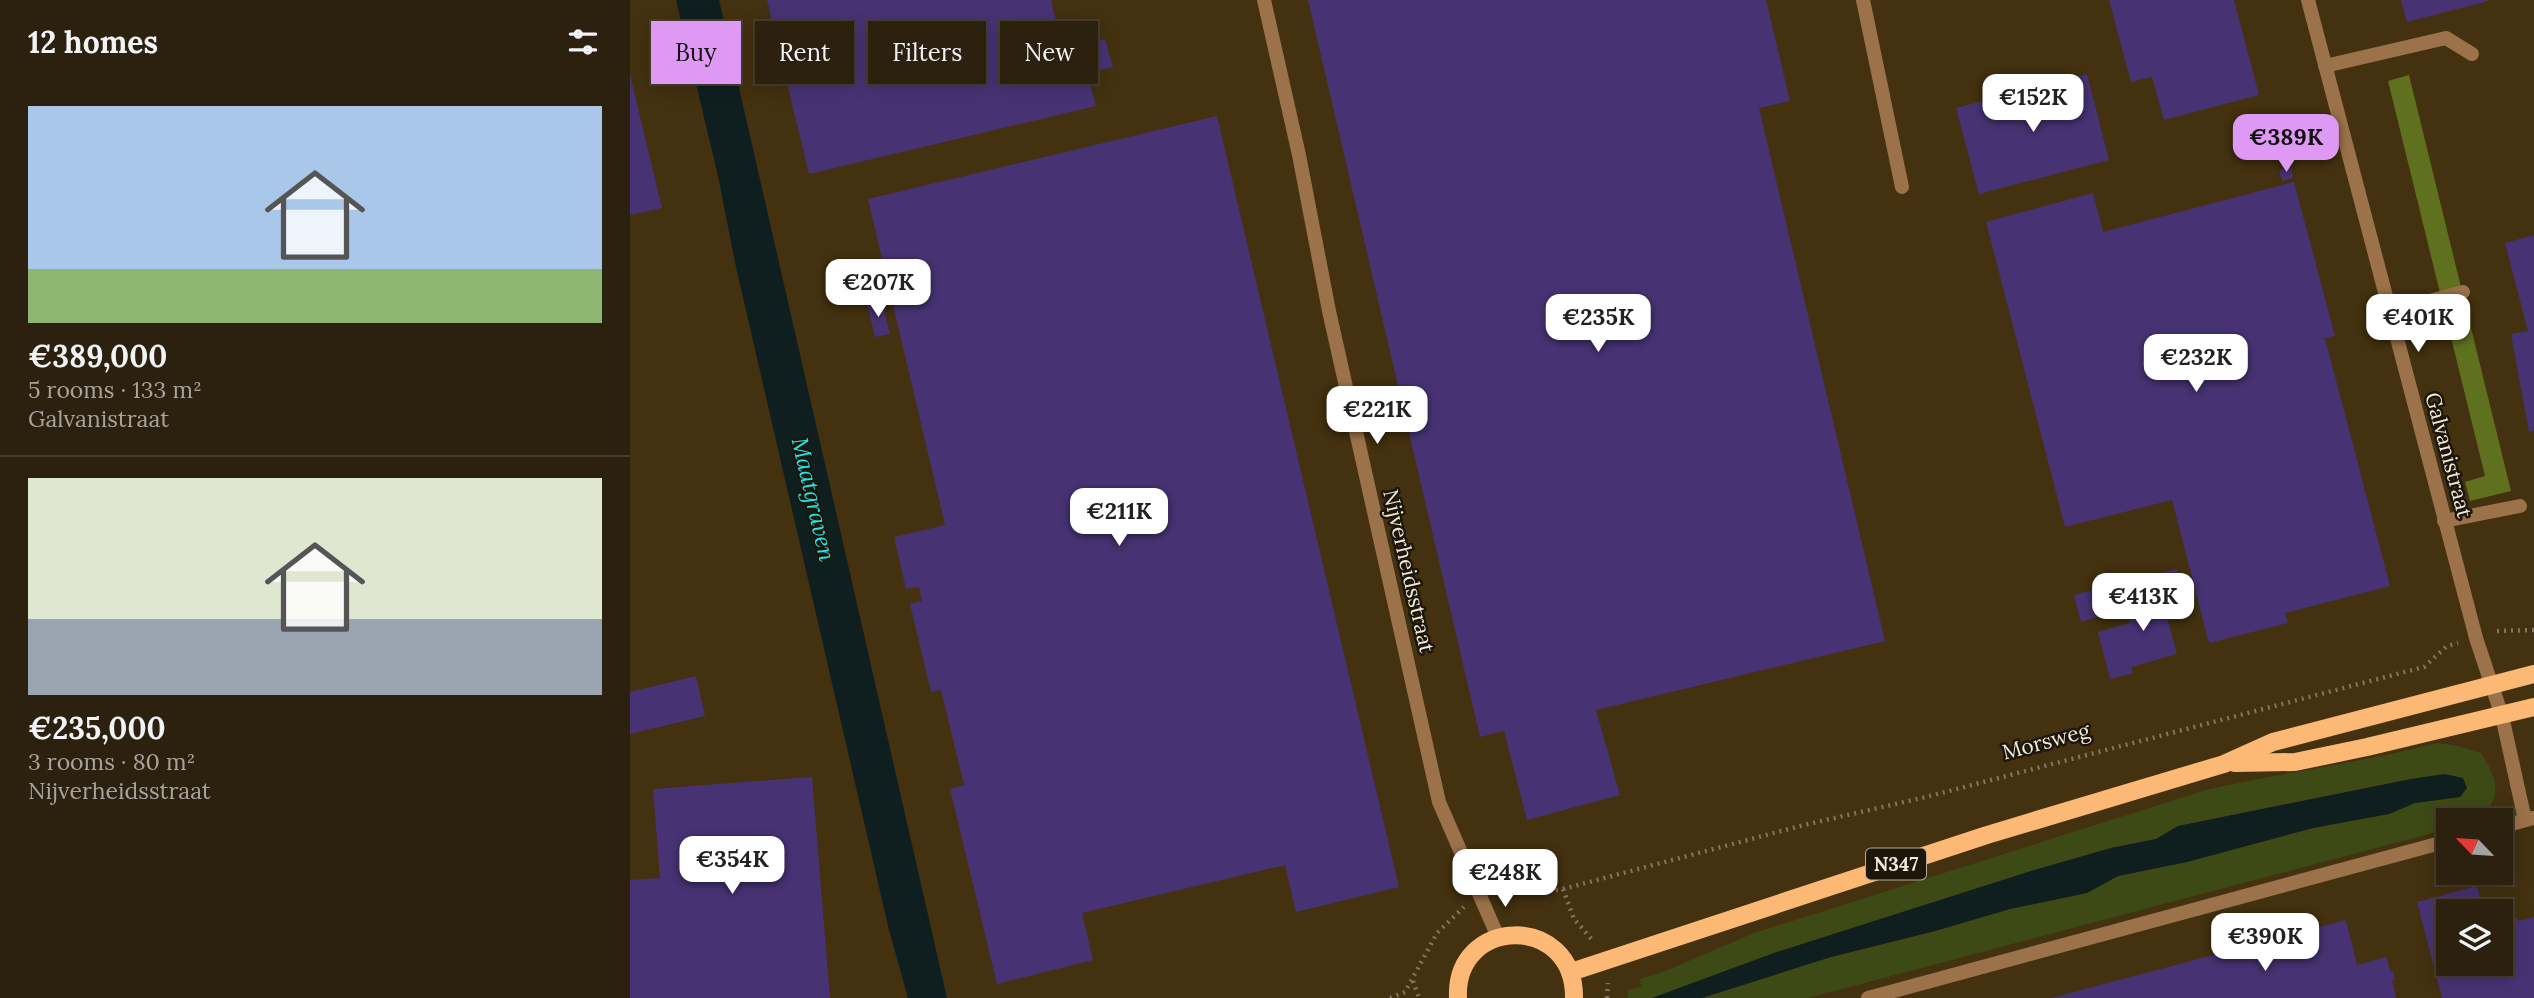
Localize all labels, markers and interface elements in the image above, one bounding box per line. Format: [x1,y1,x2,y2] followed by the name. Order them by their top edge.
[651,21,741,84] chip: Buy
[755,21,854,84] chip: Rent
[868,21,986,84] chip: Filters
[1000,21,1098,84] chip: New
[28,23,158,61] text: 12 homes
[564,23,602,61] icon: filters
[1984,74,2082,134] pin: €152K
[1999,82,2068,111] text: €152K
[2237,114,2335,174] pin: €389K
[2249,122,2323,151] text: €389K
[252,152,378,278] icon: home
[829,260,927,319] pin: €207K
[842,267,914,296] text: €207K
[1549,294,1647,354] pin: €235K
[2369,294,2467,354] pin: €401K
[1562,302,1634,331] text: €235K
[2382,302,2454,331] text: €401K
[2147,334,2245,394] pin: €232K
[28,337,167,375] text: €389,000
[2160,342,2232,371] text: €232K
[28,375,202,404] text: 5 rooms · 133 m²
[1328,386,1426,446] pin: €221K
[2419,389,2479,522] street label: Galvanistraat
[1343,394,1411,423] text: €221K
[28,404,169,433] text: Galvanistraat
[786,434,842,564] water label: Maatgraven
[1377,487,1441,656] street label: Nijverheidsstraat
[1070,489,1168,548] pin: €211K
[1086,496,1152,525] text: €211K
[252,524,378,650] icon: home
[2094,574,2192,633] pin: €413K
[2108,581,2178,610] text: €413K
[28,709,166,747] text: €235,000
[1999,716,2093,766] street label: Morsweg
[28,747,195,776] text: 3 rooms · 80 m²
[28,776,211,805] text: Nijverheidsstraat
[2436,808,2513,886] north arrow
[2436,808,2513,976] map controls
[683,836,781,896] pin: €354K
[695,844,769,873] text: €354K
[1866,848,1926,880] road number: N347
[1456,850,1554,909] pin: €248K
[1469,857,1541,886] text: €248K
[2436,899,2513,976] button: layers
[2216,914,2314,973] pin: €390K
[2227,921,2303,950] text: €390K

